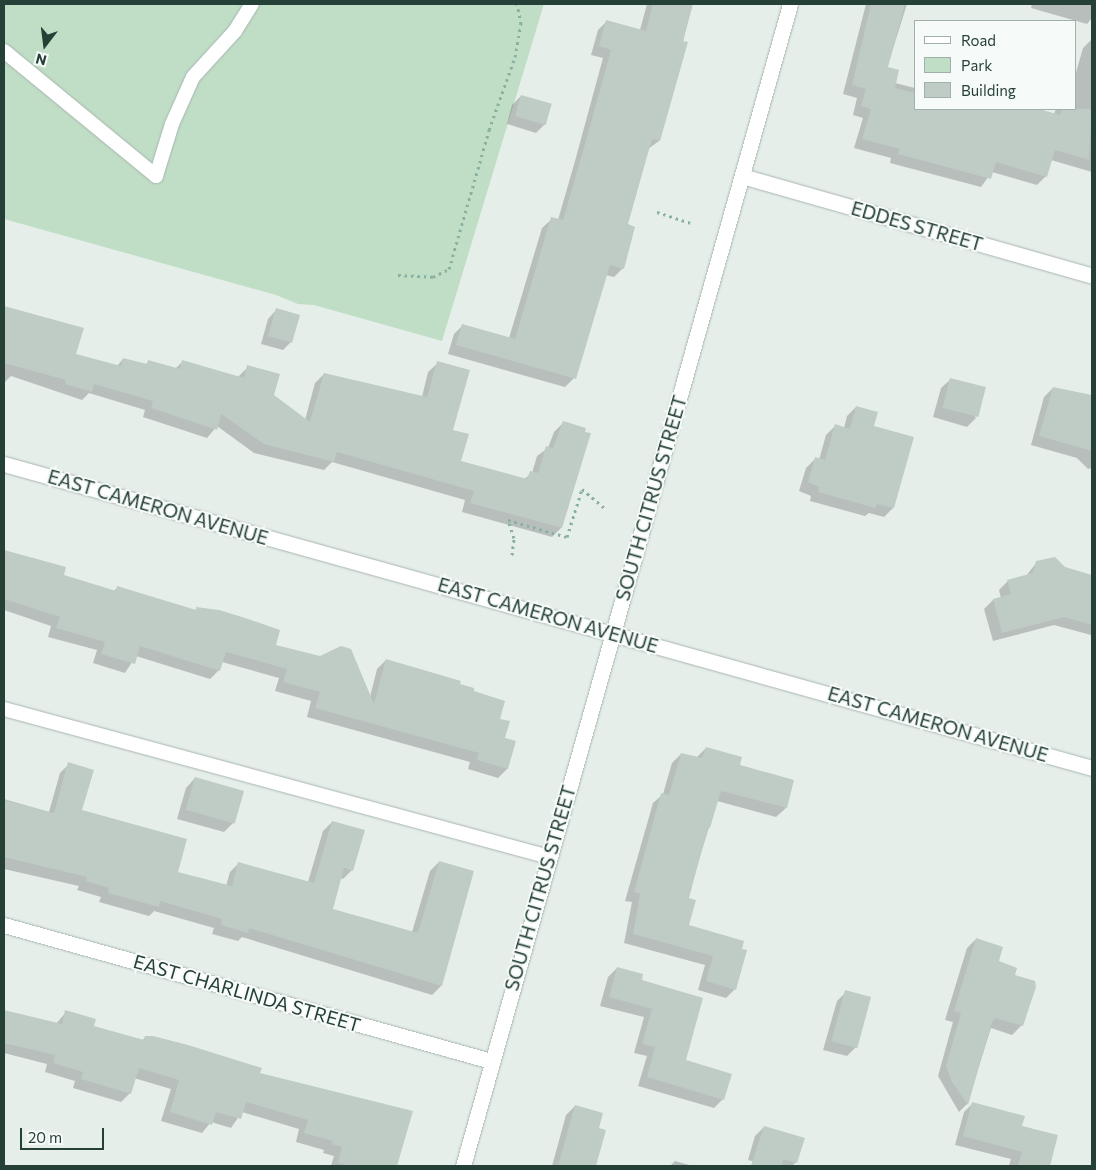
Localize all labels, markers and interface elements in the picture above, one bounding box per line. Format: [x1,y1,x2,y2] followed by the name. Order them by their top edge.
[20,20,70,70] north arrow
[914,20,1076,110] legend
[961,31,996,49] text: Road
[34,50,48,70] text: N
[961,56,992,74] text: Park
[961,81,1016,99] text: Building
[849,196,985,256] street label: EDDES STREET
[611,393,691,603] street label: SOUTH CITRUS STREET
[45,465,271,549] street label: EAST CAMERON AVENUE
[435,573,661,657] street label: EAST CAMERON AVENUE
[825,682,1051,766] street label: EAST CAMERON AVENUE
[500,783,580,993] street label: SOUTH CITRUS STREET
[131,950,363,1036] street label: EAST CHARLINDA STREET
[22,1118,106,1150] scale bar
[28,1128,62,1146] text: 20 m

